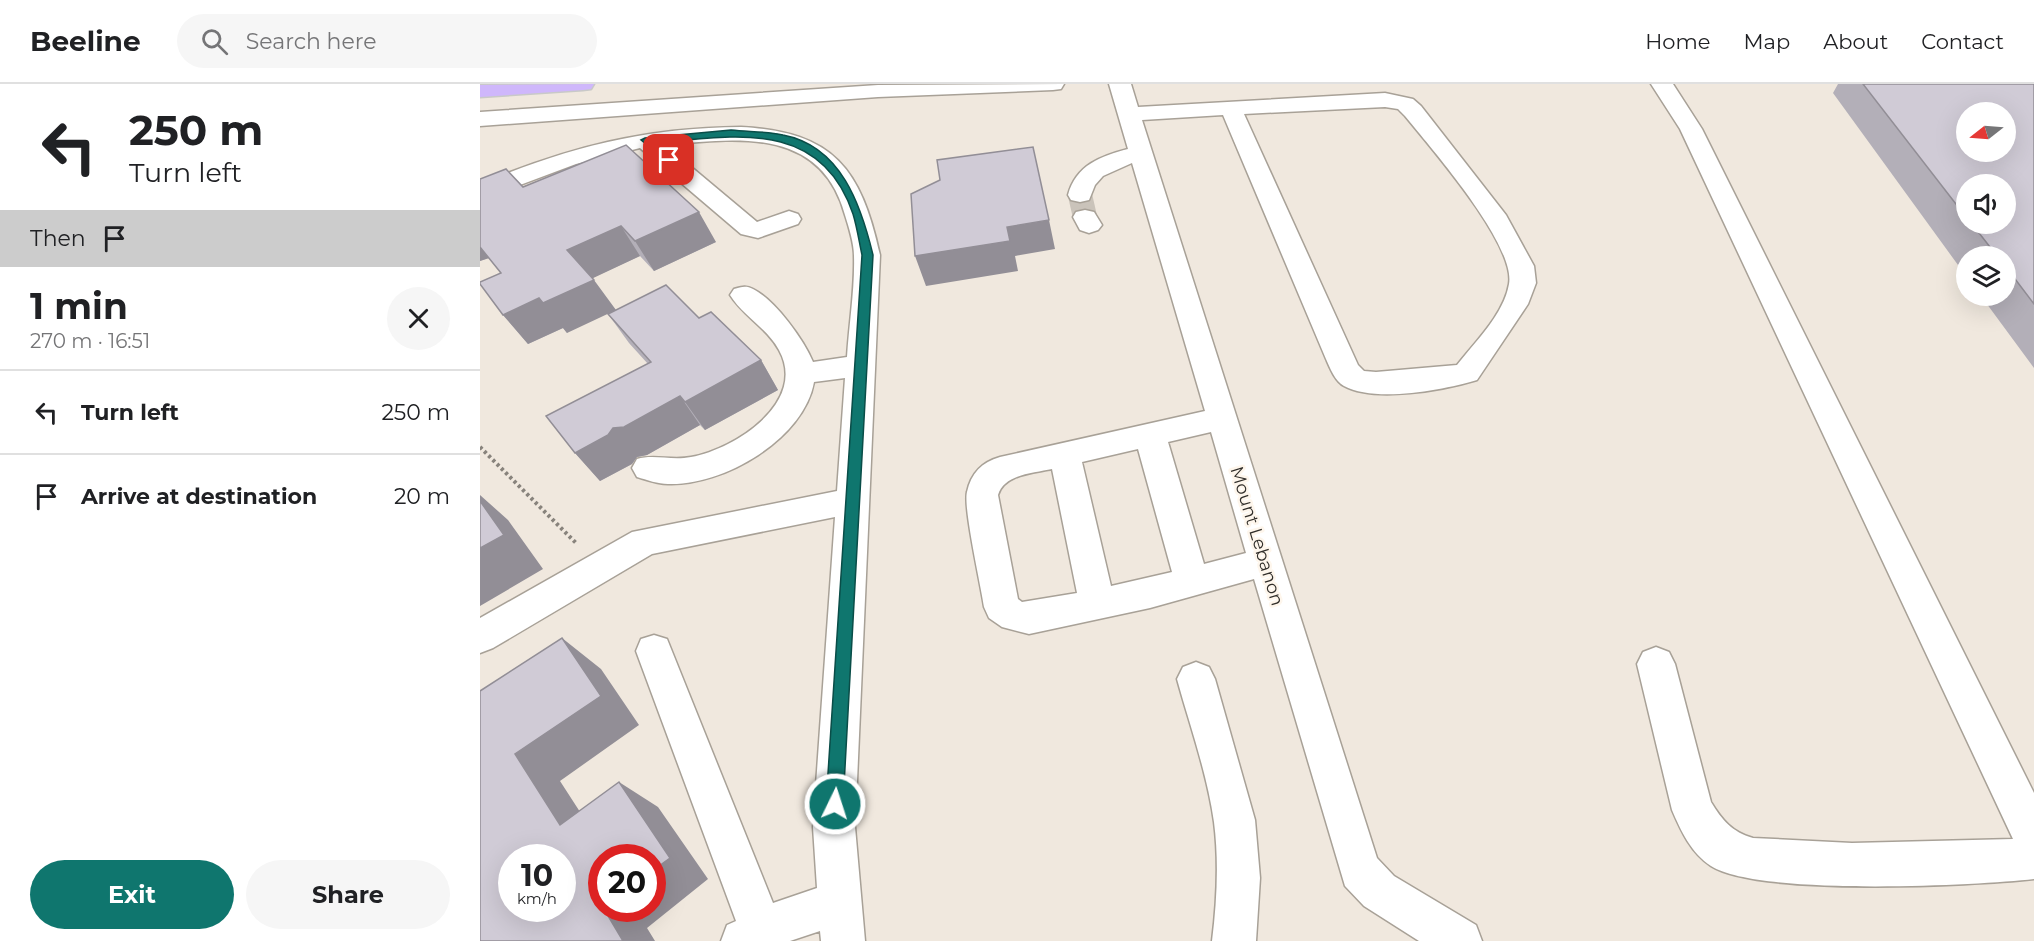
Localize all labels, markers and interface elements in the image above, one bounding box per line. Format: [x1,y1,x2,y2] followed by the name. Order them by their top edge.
[177,14,597,68] search box
[30,24,141,58] text: Beeline
[198,25,231,58] icon: search
[246,28,377,55] text: Search here
[1645,29,1710,54] text: Home
[1743,29,1790,54] text: Map
[1823,29,1888,54] text: About
[1921,29,2004,54] text: Contact
[1956,102,2016,162] north arrow
[1956,102,2016,306] map controls
[129,104,263,156] text: 250 m
[30,108,108,186] icon: left
[643,134,694,185] pin
[652,143,685,176] icon: arrive
[129,156,242,189] text: Turn left
[1956,174,2016,234] button: sound
[98,222,131,255] icon: arrive
[30,225,86,252] text: Then
[1956,246,2016,306] button: layers
[30,284,128,328] text: 1 min
[387,287,450,350] button: close
[30,329,150,353] text: 270 m · 16:51
[30,396,63,429] icon: left
[81,399,179,426] text: Turn left
[381,399,450,426] text: 250 m
[1225,464,1289,608] street label: Mount Lebanon
[30,480,63,513] icon: arrive
[81,483,317,510] text: Arrive at destination
[394,483,450,510] text: 20 m
[803,772,867,836] position arrow
[588,844,666,922] speed limit sign: 20
[521,857,553,894] text: 10
[30,860,234,929] button: Exit
[246,860,450,929] button: Share
[517,889,557,908] text: km/h

